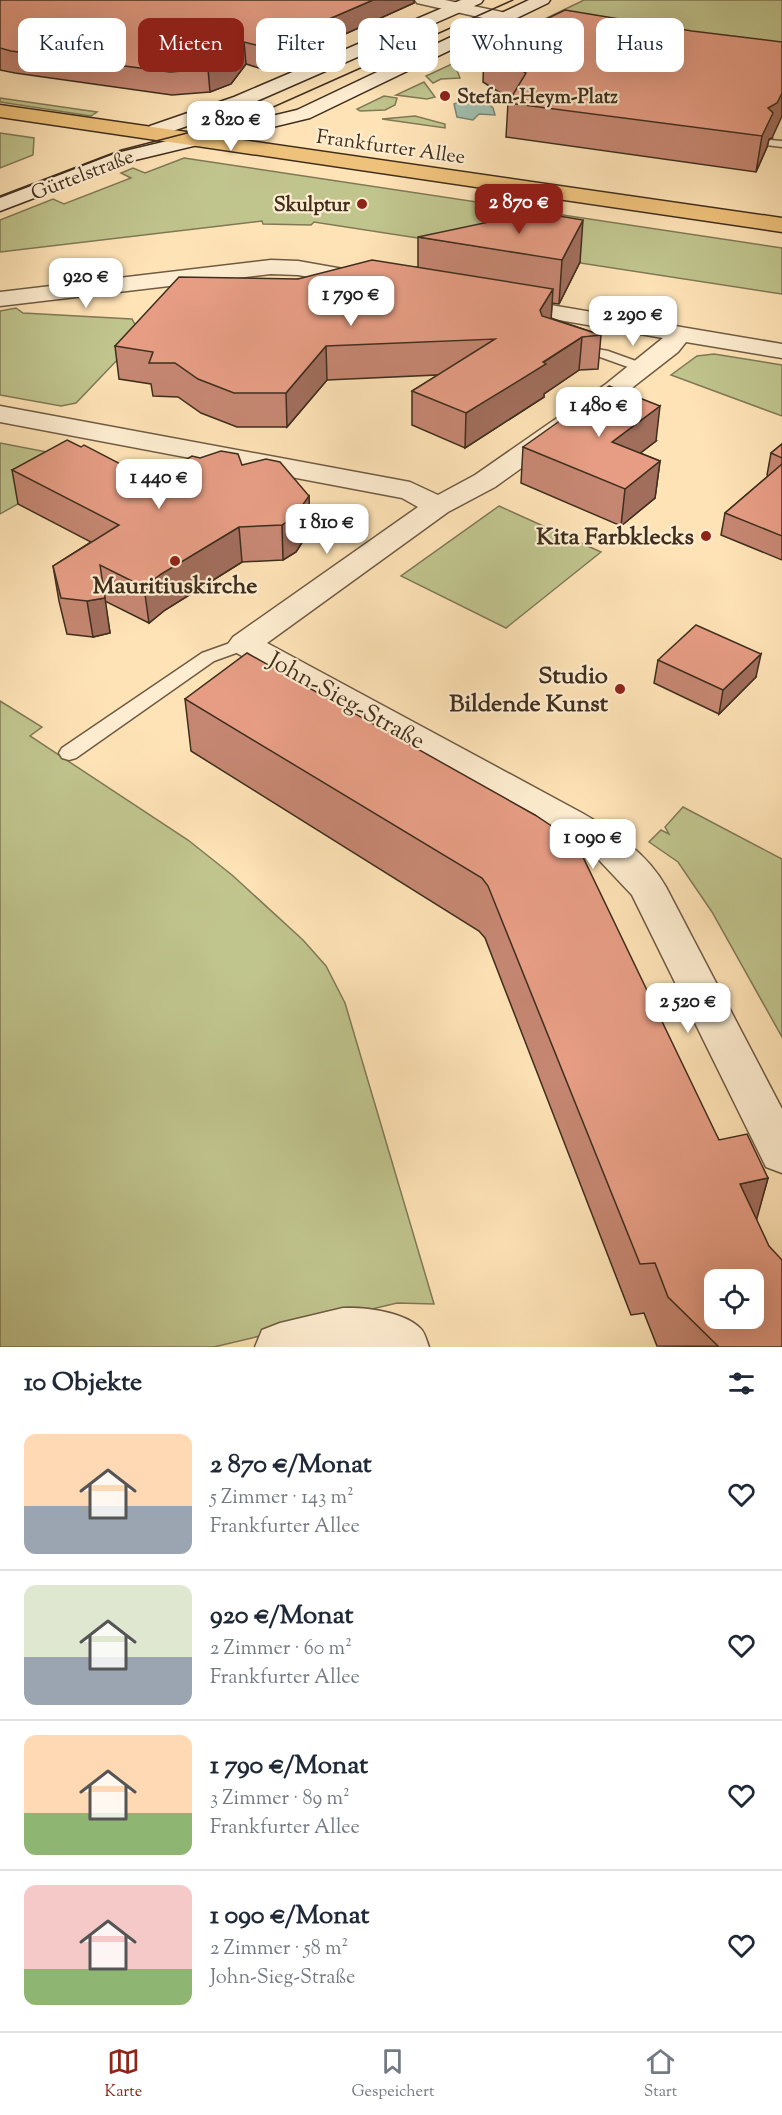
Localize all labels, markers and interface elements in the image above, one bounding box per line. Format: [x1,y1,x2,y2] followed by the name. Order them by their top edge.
[18,18,126,72] chip: Kaufen
[138,18,244,72] chip: Mieten
[256,18,346,72] chip: Filter
[358,18,438,72] chip: Neu
[450,18,584,72] chip: Wohnung
[596,18,684,72] chip: Haus
[457,84,618,113] place label: Stefan-Heym-Platz
[438,89,452,103] marker: Stefan-Heym-Platz
[176,101,286,152] pin: 2 820 €
[201,106,261,135] text: 2 820 €
[314,124,467,173] street label: Frankfurter Allee
[27,143,139,209] street label: Gürtelstraße
[464,184,574,235] pin: 2 870 €
[489,189,549,218] text: 2 870 €
[274,192,350,221] place label: Skulptur
[355,197,369,211] marker: Skulptur
[44,258,128,309] pin: 920 €
[63,263,109,292] text: 920 €
[296,276,406,327] pin: 1 790 €
[322,281,380,310] text: 1 790 €
[578,296,688,347] pin: 2 290 €
[603,301,663,330] text: 2 290 €
[544,387,654,438] pin: 1 480 €
[570,392,628,421] text: 1 480 €
[104,459,214,510] pin: 1 440 €
[130,464,188,493] text: 1 440 €
[272,504,382,555] pin: 1 810 €
[300,509,354,538] text: 1 810 €
[536,521,694,555] place label: Kita Farbklecks
[699,529,713,543] marker: Kita Farbklecks
[168,554,182,568] marker: Mauritiuskirche
[93,570,258,604] place label: Mauritiuskirche
[260,644,431,759] street label: John-Sieg-Straße
[449,660,609,722] place label: Studio Bildende Kunst
[613,682,627,696] marker: Studio Bildende Kunst
[538,819,648,870] pin: 1 090 €
[564,824,622,853] text: 1 090 €
[633,983,743,1034] pin: 2 520 €
[660,988,716,1017] text: 2 520 €
[704,1269,764,1329] map controls
[704,1269,764,1329] button: locate
[24,1365,142,1402] text: 10 Objekte
[725,1367,758,1400] icon: filters
[210,1447,372,1484] text: 2 870 €/Monat
[72,1458,144,1530] icon: home
[725,1478,758,1511] icon: heart
[210,1484,354,1513] text: 5 Zimmer · 143 m²
[210,1513,360,1542] text: Frankfurter Allee
[210,1598,353,1635] text: 920 €/Monat
[72,1609,144,1681] icon: home
[725,1629,758,1662] icon: heart
[210,1635,352,1664] text: 2 Zimmer · 60 m²
[210,1664,360,1693] text: Frankfurter Allee
[210,1748,368,1785] text: 1 790 €/Monat
[72,1759,144,1831] icon: home
[725,1779,758,1812] icon: heart
[210,1785,350,1814] text: 3 Zimmer · 89 m²
[210,1814,360,1843] text: Frankfurter Allee
[210,1898,369,1935] text: 1 090 €/Monat
[72,1909,144,1981] icon: home
[725,1929,758,1962] icon: heart
[210,1935,348,1964] text: 2 Zimmer · 58 m²
[210,1964,355,1993] text: John-Sieg-Straße
[105,2045,142,2104] tab: Karte
[352,2045,434,2104] tab: Gespeichert
[644,2045,677,2104] tab: Start

